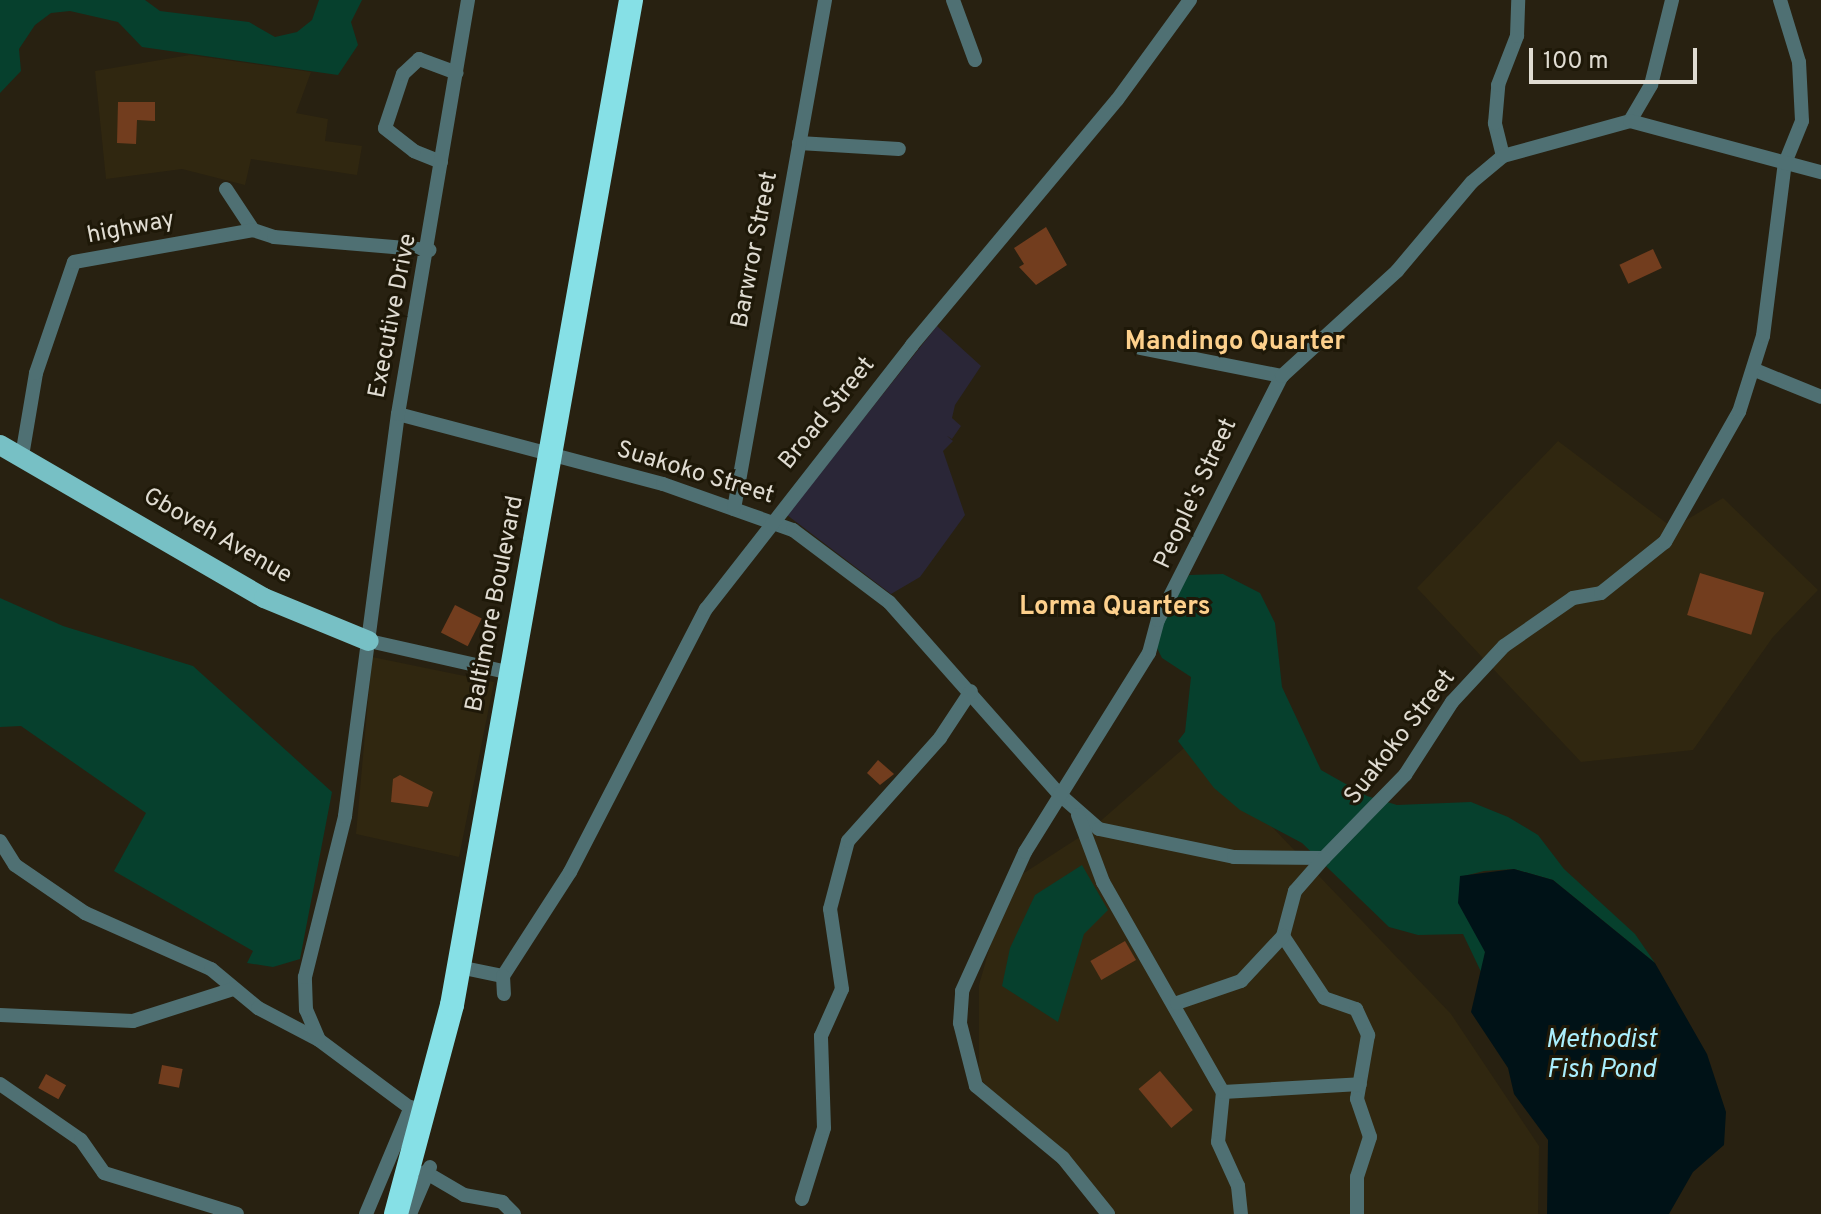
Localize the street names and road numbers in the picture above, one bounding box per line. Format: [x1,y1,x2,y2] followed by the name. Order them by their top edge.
[727,169,785,331] street label: Barwror Street
[85,206,177,252] street label: highway
[364,231,424,401] street label: Executive Drive
[774,352,882,476] street label: Broad Street
[1150,414,1244,574] street label: People's Street
[613,436,777,512] street label: Suakoko Street
[137,482,297,592] street label: Gboveh Avenue
[461,494,531,714] street label: Baltimore Boulevard
[1339,665,1463,811] street label: Suakoko Street

